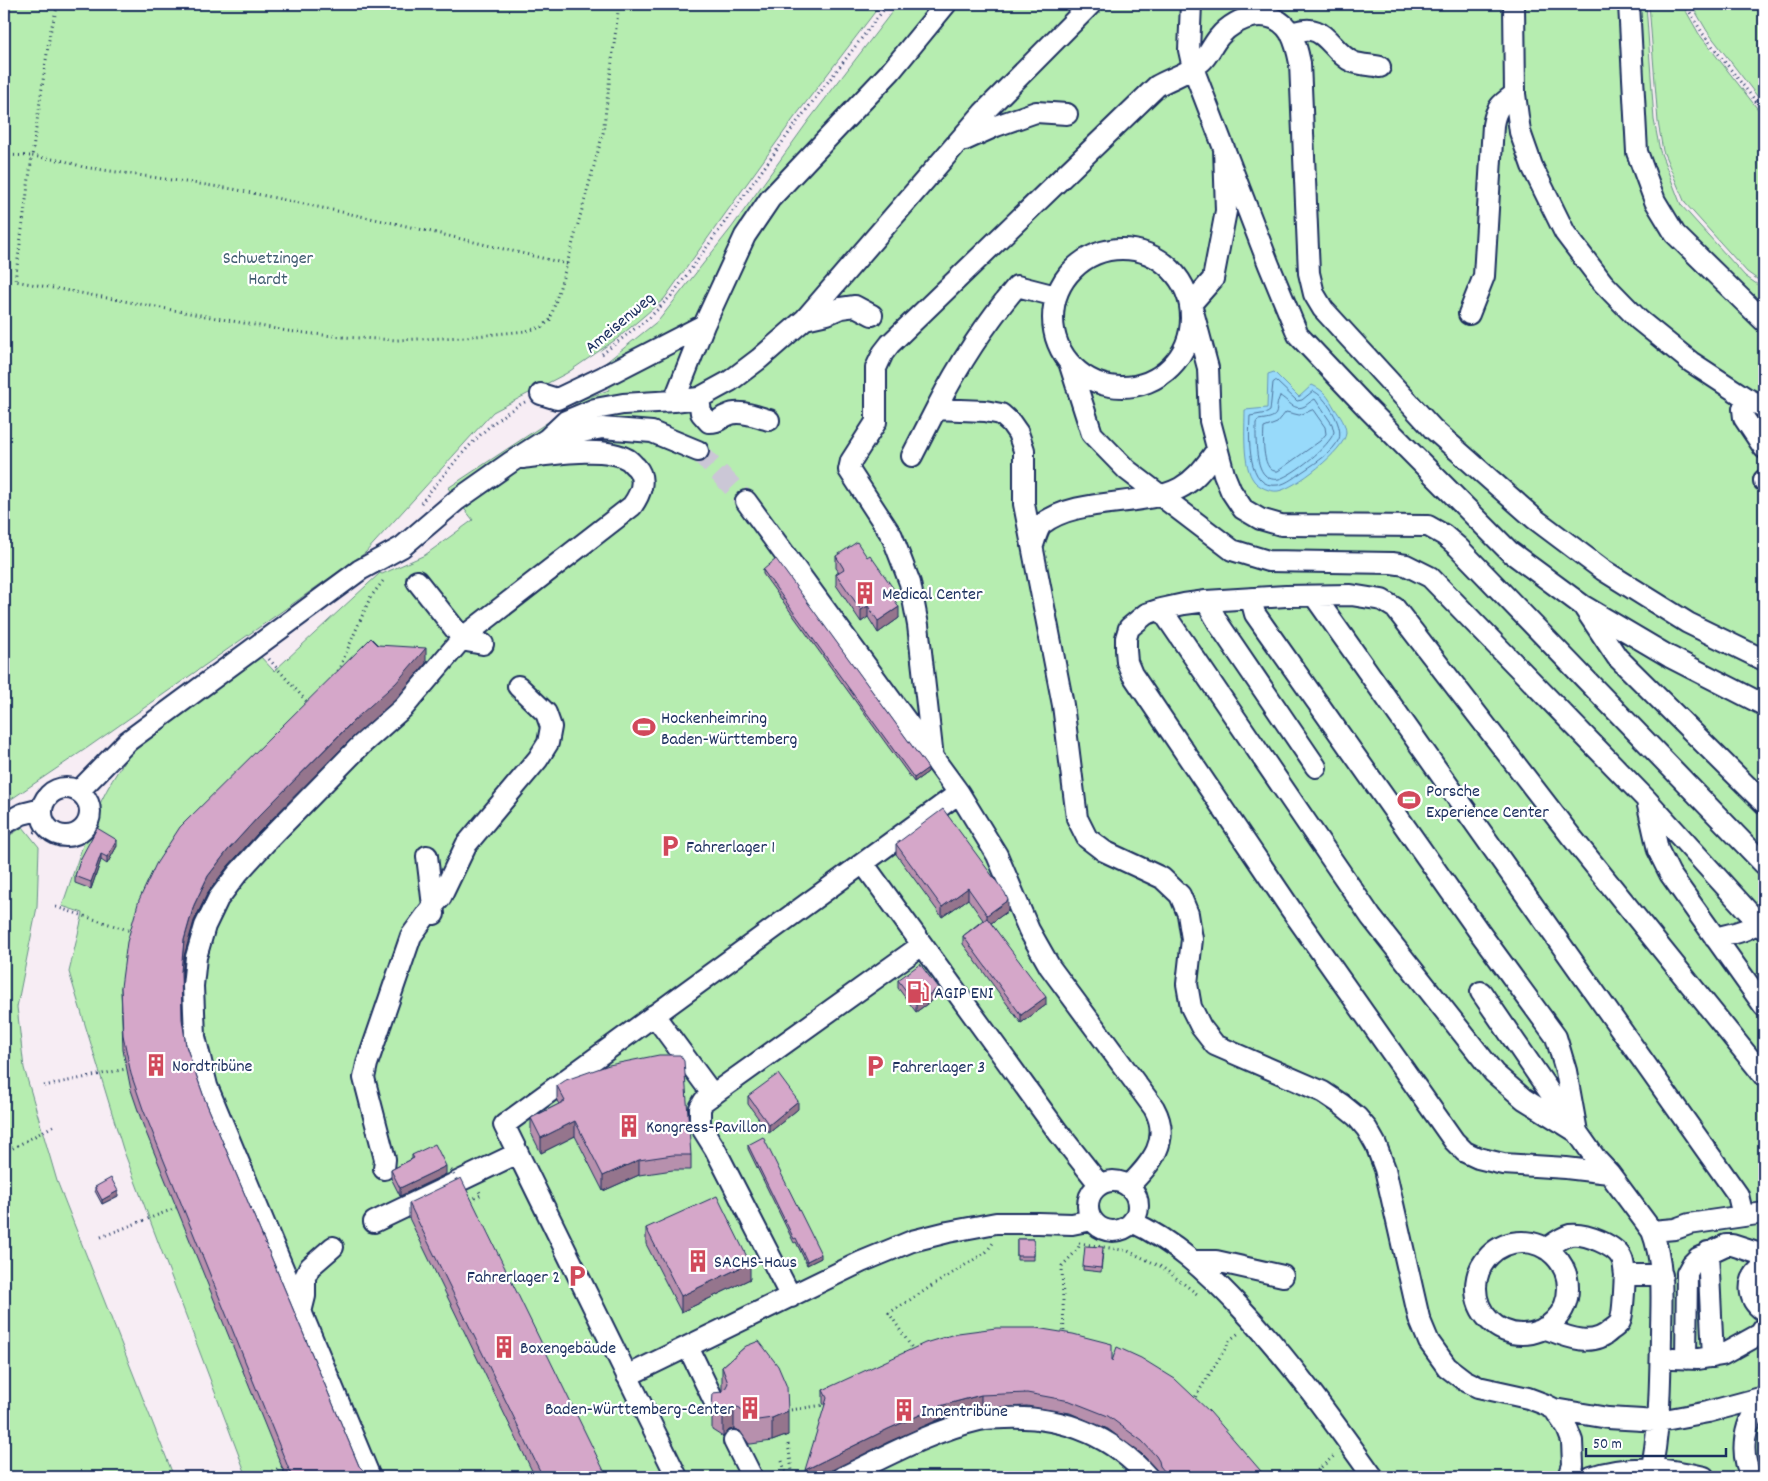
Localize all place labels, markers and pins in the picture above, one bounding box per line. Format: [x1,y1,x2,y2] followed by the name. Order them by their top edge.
[852,580,878,606] building icon: Medical Center
[882,583,983,608] place label: Medical Center
[661,707,798,753] place label: Hockenheimring Baden-Württemberg
[631,714,657,740] sports icon: Hockenheimring Baden-Württemberg
[1426,780,1549,826] place label: Porsche Experience Center
[1396,787,1422,813] sports icon: Porsche Experience Center
[657,833,683,859] parking icon: Fahrerlager 1
[686,836,775,861] place label: Fahrerlager 1
[905,979,931,1005] fuel station icon: AGIP ENI
[934,982,994,1007] place label: AGIP ENI
[143,1052,169,1078] building icon: Nordtribüne
[862,1053,888,1079] parking icon: Fahrerlager 3
[172,1055,253,1080] place label: Nordtribüne
[892,1056,985,1081] place label: Fahrerlager 3
[616,1113,642,1139] building icon: Kongress-Pavillon
[646,1116,767,1141] place label: Kongress-Pavillon
[685,1248,711,1274] building icon: SACHS-Haus
[714,1251,797,1276] place label: SACHS-Haus
[564,1263,590,1289] parking icon: Fahrerlager 2
[467,1266,560,1291] place label: Fahrerlager 2
[491,1334,517,1360] building icon: Boxengebäude
[520,1337,616,1362] place label: Boxengebäude
[737,1395,763,1421] building icon: Baden-Württemberg-Center
[891,1397,917,1423] building icon: Innentribüne
[545,1398,734,1423] place label: Baden-Württemberg-Center
[921,1400,1008,1425] place label: Innentribüne

